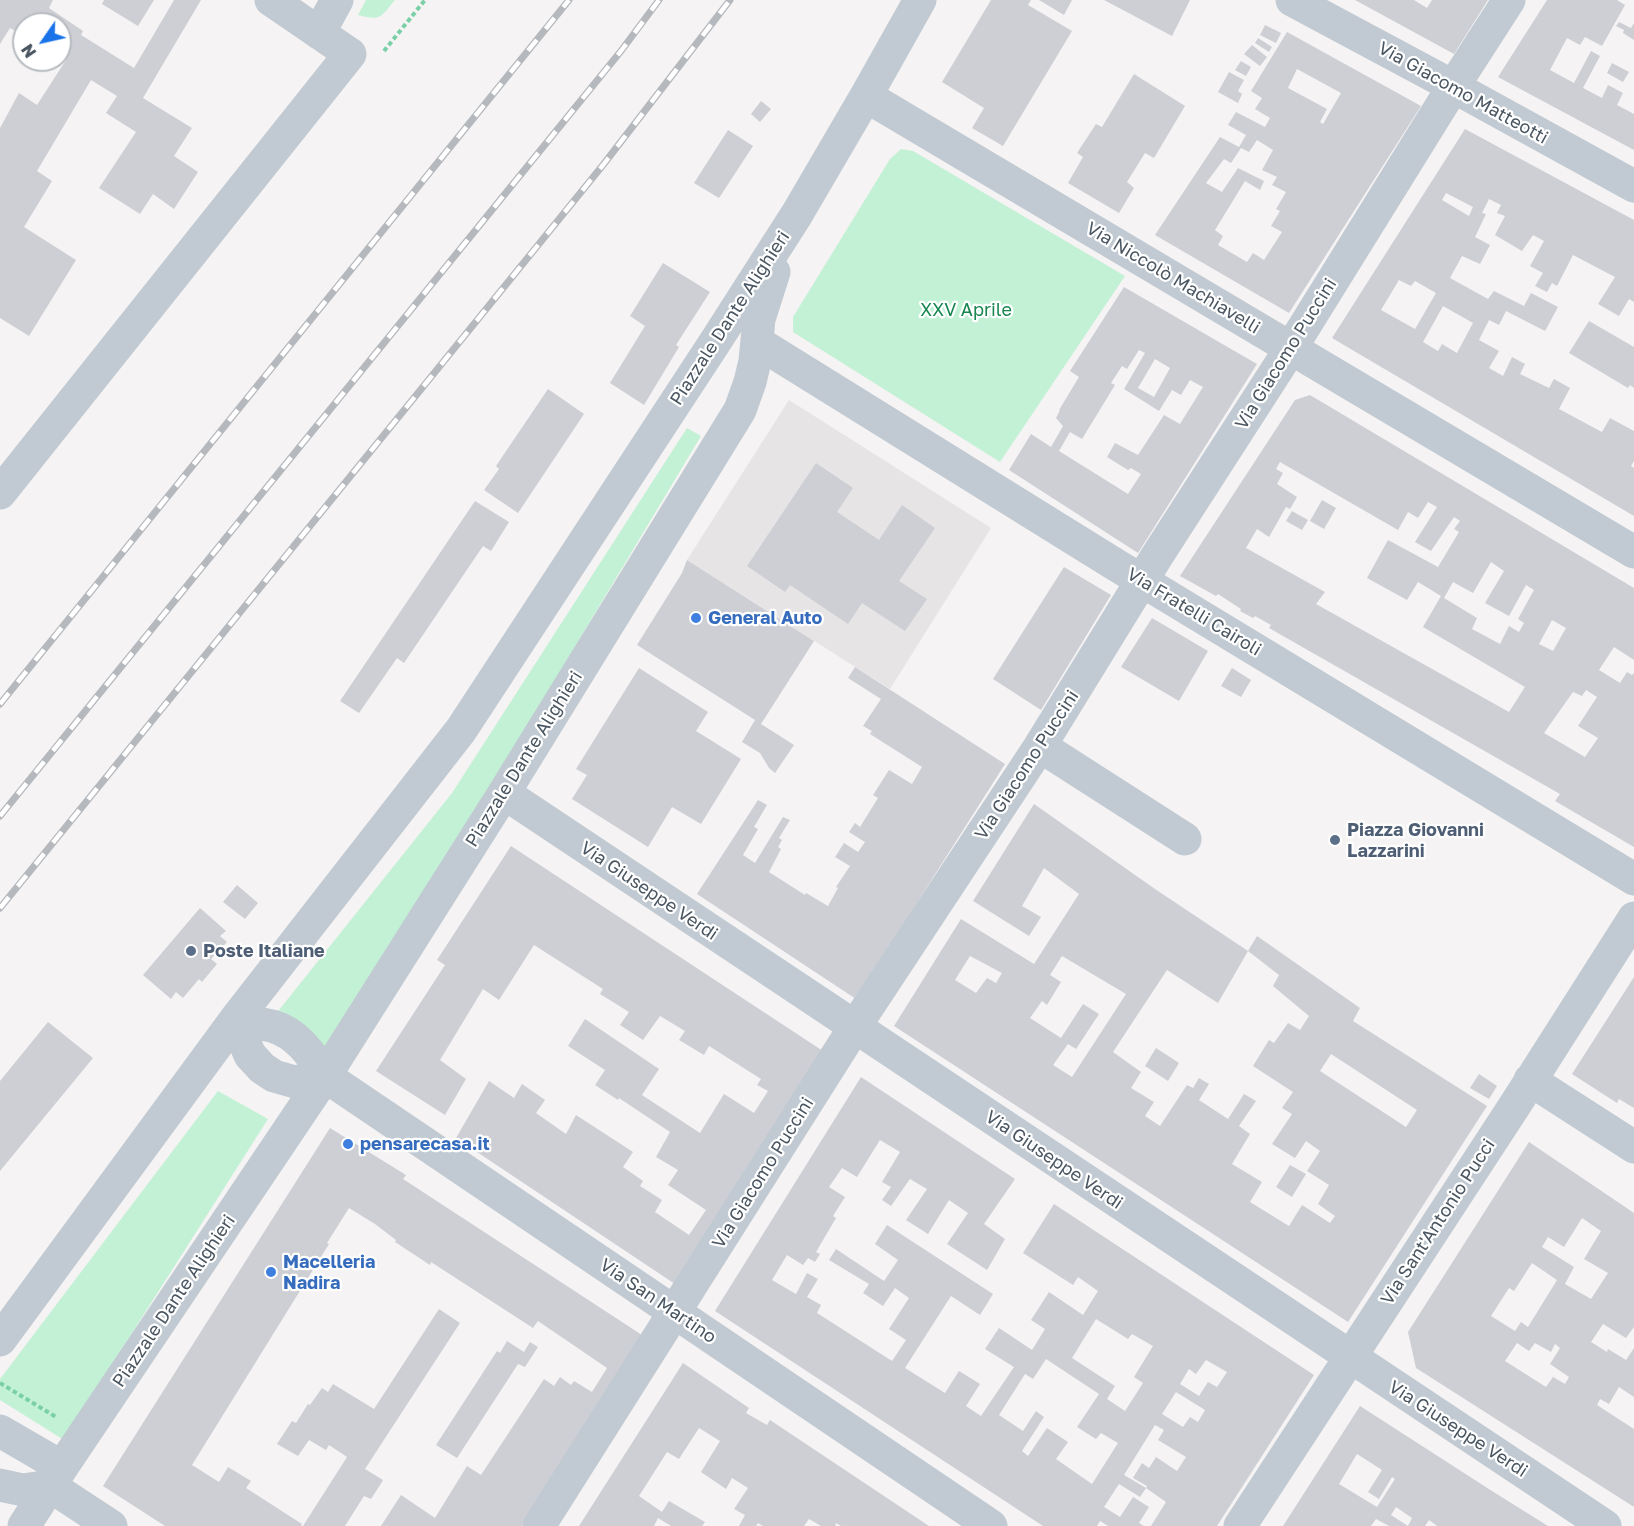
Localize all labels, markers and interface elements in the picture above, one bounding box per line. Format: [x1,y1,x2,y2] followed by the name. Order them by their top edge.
[12,12,72,72] north arrow
[1374,37,1552,149] street label: Via Giacomo Matteotti
[17,40,40,62] text: N
[1082,217,1264,339] street label: Via Niccolò Machiavelli
[666,227,794,409] street label: Piazzale Dante Alighieri
[1231,274,1341,434] street label: Via Giacomo Puccini
[920,299,1012,321] park label: XXV Aprile
[1123,563,1265,661] street label: Via Fratelli Cairoli
[708,607,822,629] place label: General Auto
[689,611,703,625] marker: General Auto
[461,667,587,851] street label: Piazzale Dante Alighieri
[971,686,1083,844] street label: Via Giacomo Puccini
[1347,819,1484,862] place label: Piazza Giovanni Lazzarini
[1328,833,1342,847] marker: Piazza Giovanni Lazzarini
[576,837,722,945] street label: Via Giuseppe Verdi
[203,940,325,962] place label: Poste Italiane
[184,944,198,958] marker: Poste Italiane
[708,1093,818,1253] street label: Via Giacomo Puccini
[981,1106,1127,1214] street label: Via Giuseppe Verdi
[360,1133,490,1155] place label: pensarecasa.it
[1376,1135,1500,1309] street label: Via Sant'Antonio Pucci
[341,1137,355,1151] marker: pensarecasa.it
[108,1211,240,1391] street label: Piazzale Dante Alighieri
[283,1251,375,1294] place label: Macelleria Nadira
[596,1254,720,1348] street label: Via San Martino
[264,1265,278,1279] marker: Macelleria Nadira
[1385,1376,1531,1482] street label: Via Giuseppe Verdi

